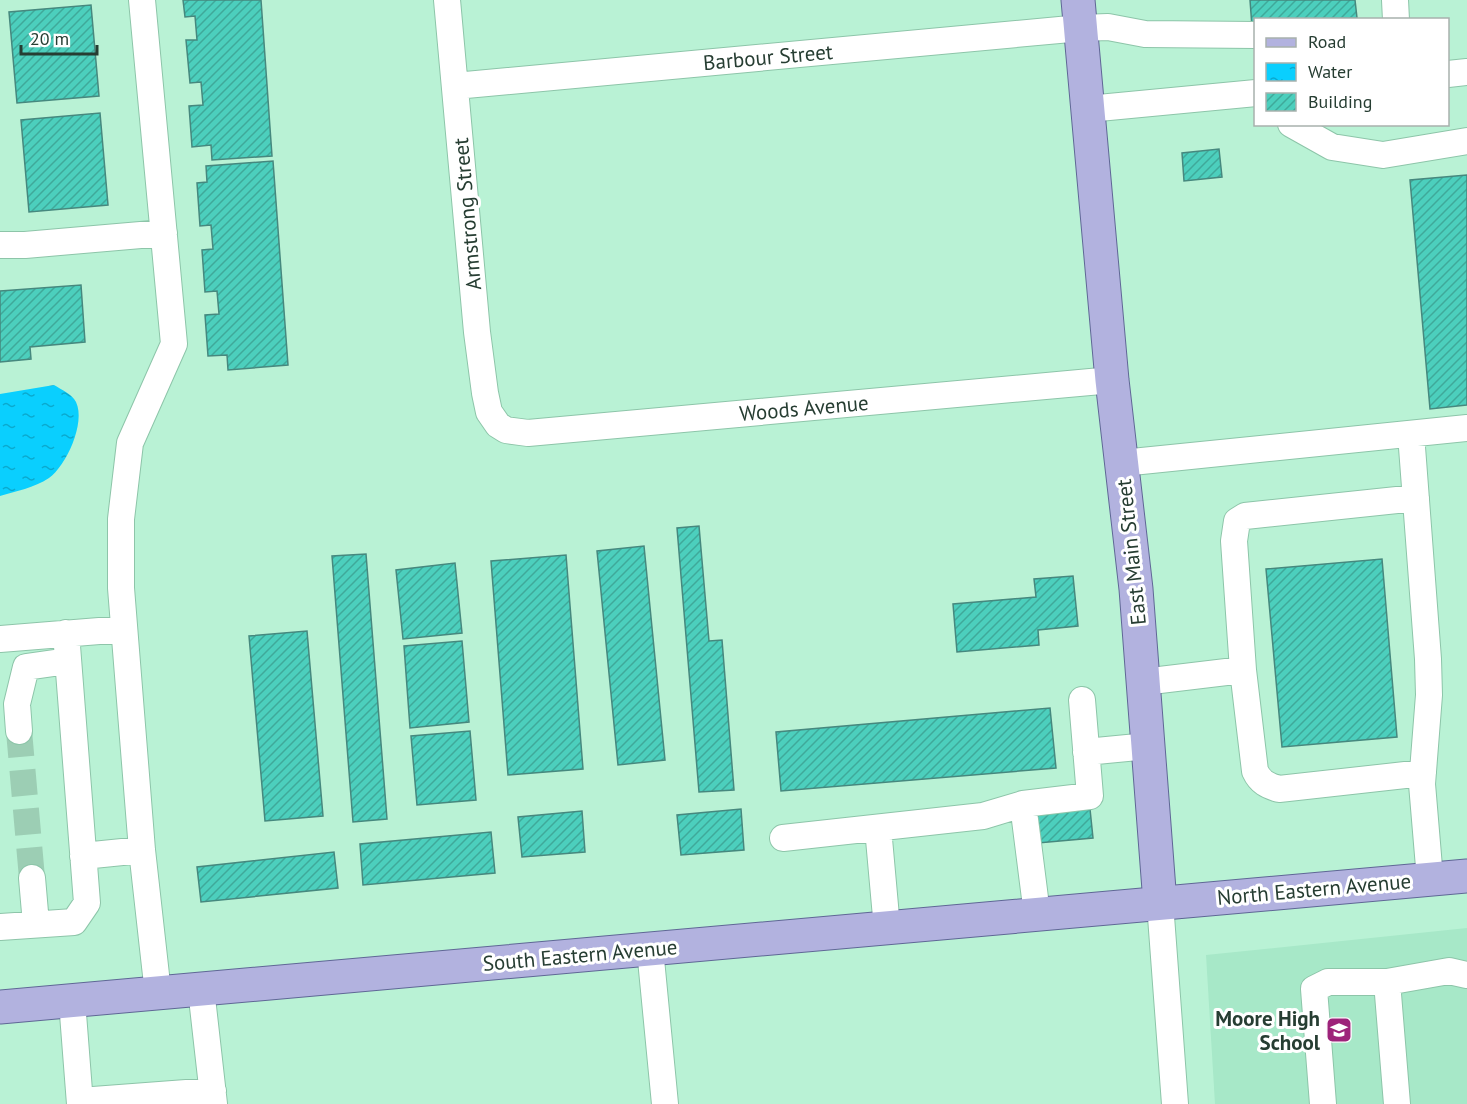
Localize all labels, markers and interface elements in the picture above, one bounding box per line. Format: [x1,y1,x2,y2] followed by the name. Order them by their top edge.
[21,18,98,56] scale bar
[1254,18,1449,126] legend
[30,27,69,50] text: 20 m
[1308,30,1346,53] text: Road
[702,38,834,76] street label: Barbour Street
[1308,60,1352,83] text: Water
[1308,90,1372,113] text: Building
[447,137,487,291] street label: Armstrong Street
[738,389,870,427] street label: Woods Avenue
[1110,478,1152,626] street label: East Main Street
[1216,867,1412,911] street label: North Eastern Avenue
[482,933,678,977] street label: South Eastern Avenue
[1215,1005,1321,1056] place label: Moore High School
[1324,1015,1354,1045] school or university icon: Moore High School

